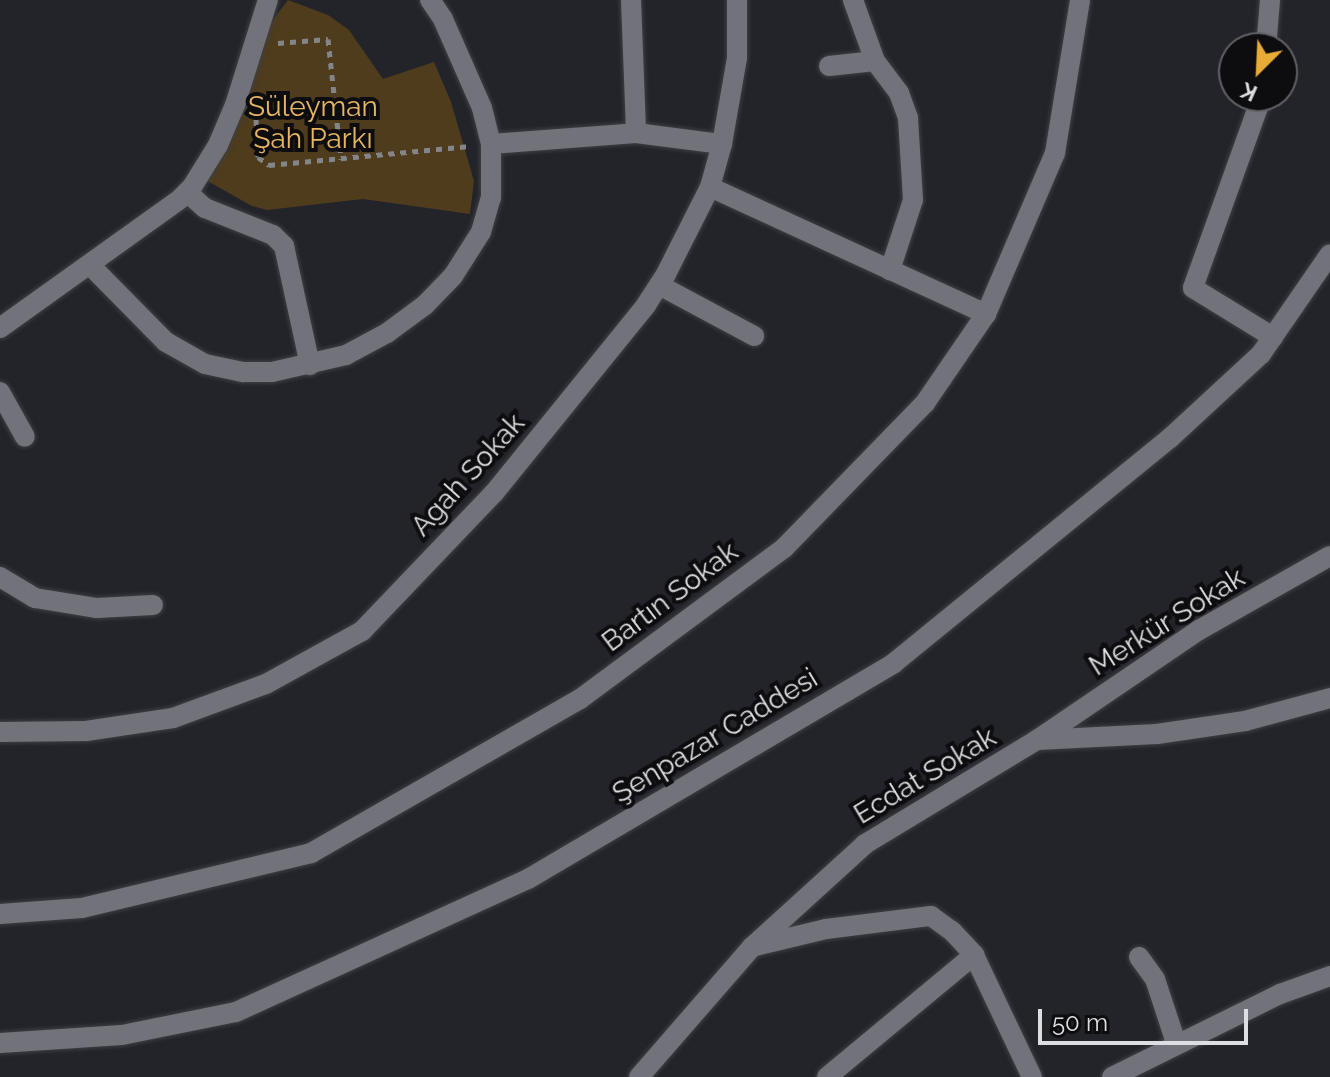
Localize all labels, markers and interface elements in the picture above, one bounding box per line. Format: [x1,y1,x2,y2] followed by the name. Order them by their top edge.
[1218,32,1298,112] north arrow
[1237,77,1261,107] text: K
[248,90,378,156] park label: Süleyman Şah Parkı
[404,407,532,543] street label: Agah Sokak
[596,535,744,659] street label: Bartın Sokak
[1083,561,1251,683] street label: Merkür Sokak
[606,661,824,811] street label: Şenpazar Caddesi
[848,721,1002,831] street label: Ecdat Sokak
[1042,993,1252,1043] scale bar
[1052,1008,1108,1037] text: 50 m

